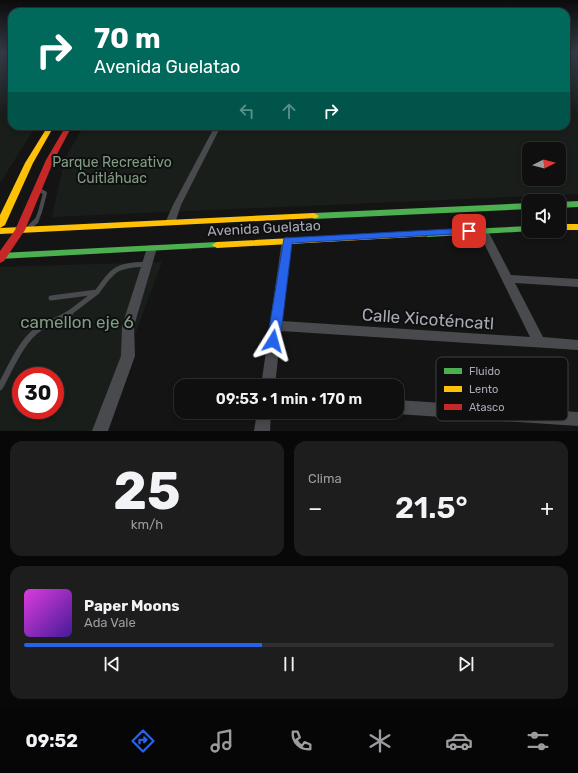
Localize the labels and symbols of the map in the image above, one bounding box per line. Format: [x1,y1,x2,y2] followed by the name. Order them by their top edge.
[522,142,566,186] north arrow
[52,154,172,187] park label: Parque Recreativo Cuitláhuac
[452,214,486,248] pin
[207,217,321,240] street label: Avenida Guelatao
[361,304,495,334] street label: Calle Xicoténcatl
[20,312,134,332] park label: camellon eje 6
[252,320,294,362] position arrow
[436,357,568,421] legend
[469,365,500,378] text: Fluido
[12,367,64,419] speed limit sign: 30
[469,383,498,396] text: Lento
[469,401,504,414] text: Atasco

